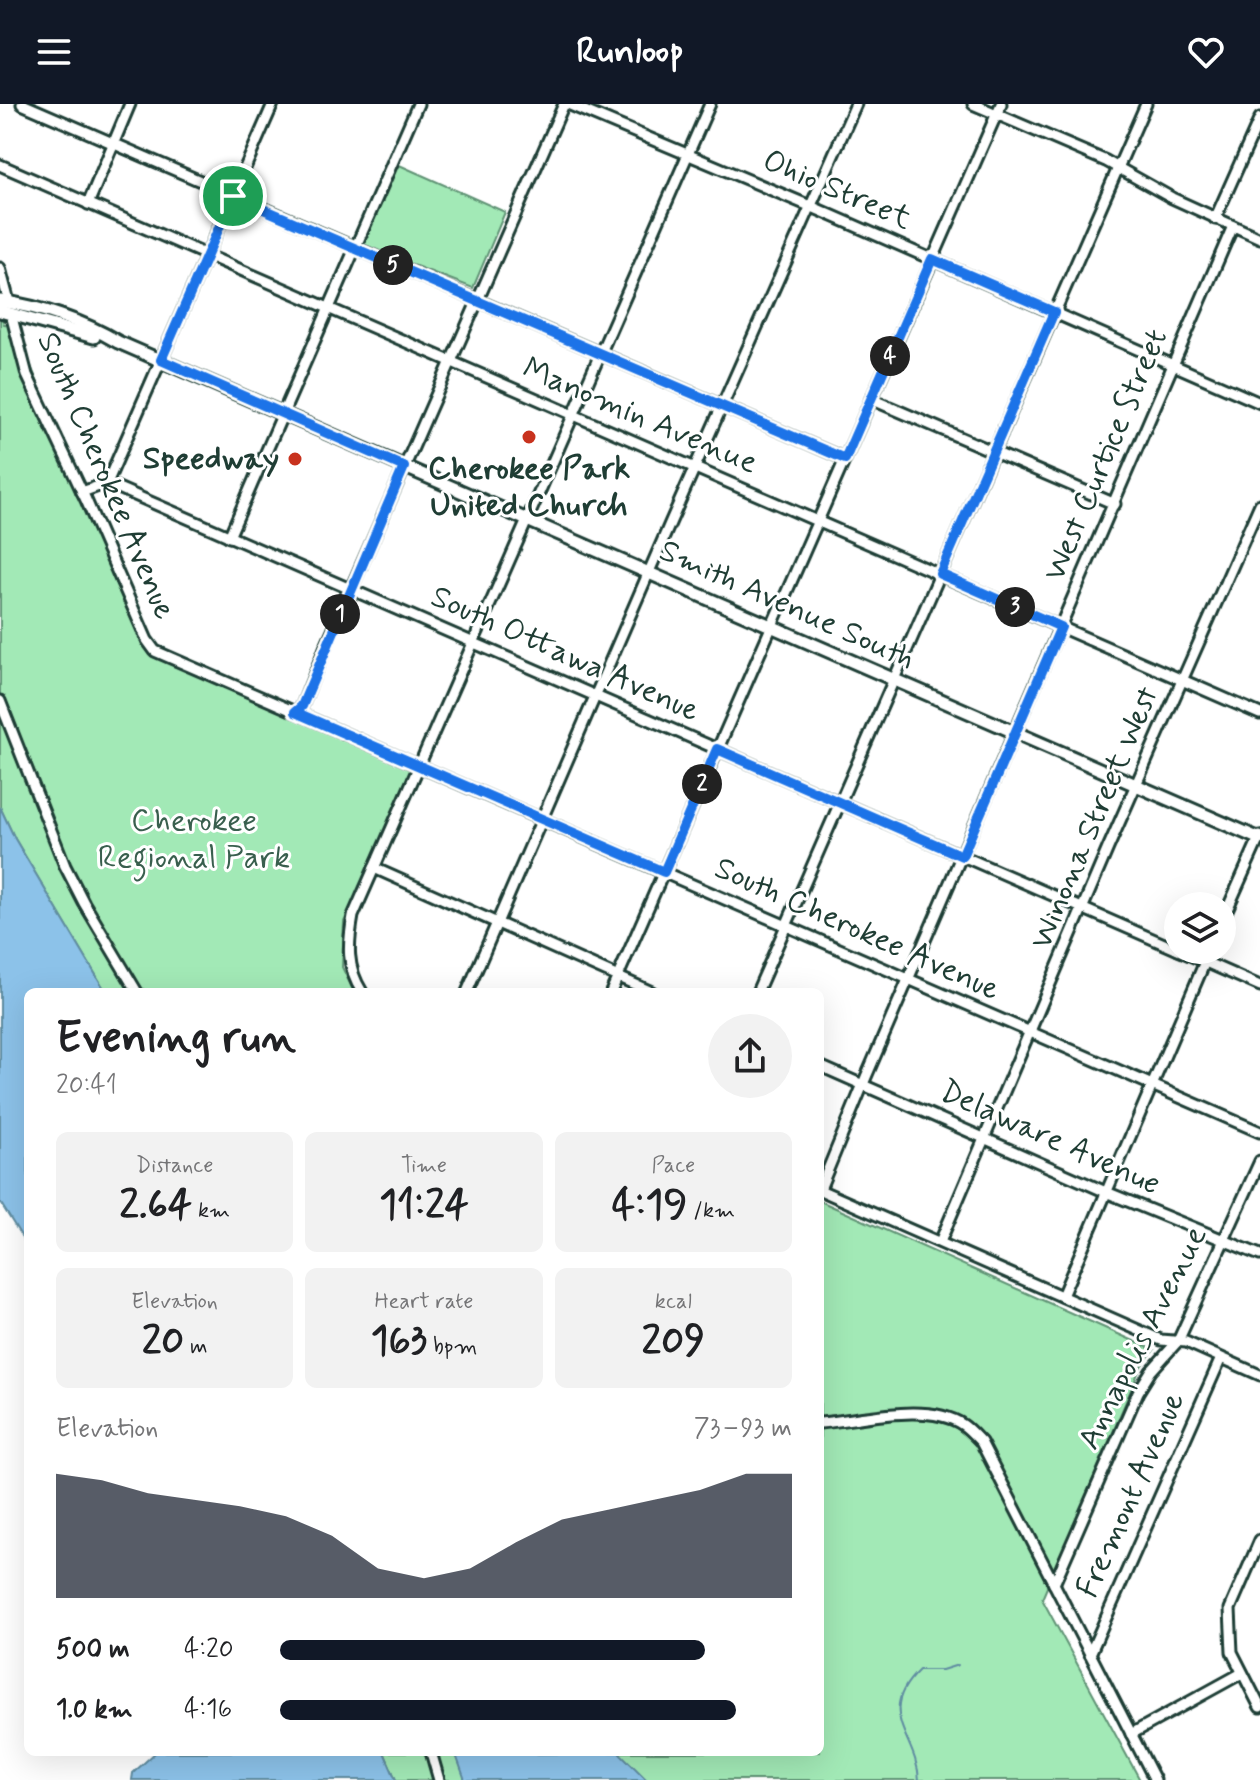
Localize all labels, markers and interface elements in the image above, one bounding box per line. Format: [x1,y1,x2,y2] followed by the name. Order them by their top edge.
[576,29,684,76] text: Runloop
[32,30,76,74] icon: menu
[1184,30,1228,74] icon: heart
[756,140,918,240] street label: Ohio Street
[199,162,267,230] pin
[211,174,255,218] icon: arrive
[373,245,413,285] pin: 5
[386,251,400,279] text: 5
[1034,323,1178,587] street label: West Curtice Street
[27,326,185,626] street label: South Cherokee Avenue
[870,336,910,376] pin: 4
[884,342,896,370] text: 4
[516,348,764,484] street label: Manomin Avenue
[520,428,538,446] marker: Cherokee Park United Church
[143,438,279,480] place label: Speedway
[428,448,630,527] place label: Cherokee Park United Church
[286,450,304,468] marker: Speedway
[653,530,921,680] street label: Smith Avenue South
[424,576,706,732] street label: South Ottawa Avenue
[995,587,1035,627] pin: 3
[1010,593,1020,621] text: 3
[320,594,360,634] pin: 1
[335,600,345,628] text: 1
[1021,680,1169,956] street label: Winona Street West
[682,764,722,804] pin: 2
[697,770,707,798] text: 2
[98,800,290,882] park label: Cherokee Regional Park
[708,847,1006,1011] street label: South Cherokee Avenue
[1164,892,1236,964] map controls
[1164,892,1236,964] button: layers
[56,1010,296,1068] text: Evening run
[708,1014,792,1098] button: share
[56,1069,117,1103] text: 20:41
[933,1071,1167,1205] street label: Delaware Avenue
[136,1152,213,1180] text: Distance
[401,1152,447,1180] text: Time
[651,1152,695,1180] text: Pace
[119,1180,192,1232] text: 2.64
[379,1180,469,1232] text: 11:24
[612,1180,687,1232] text: 4:19
[192,1197,230,1225] text: km
[687,1197,735,1225] text: /km
[1069,1219,1217,1457] street label: Annapolis Avenue
[131,1288,218,1316] text: Elevation
[375,1288,473,1316] text: Heart rate
[655,1288,692,1316] text: kcal
[142,1316,184,1368] text: 20
[371,1316,427,1368] text: 163
[642,1316,705,1368] text: 209
[184,1333,208,1361] text: m
[427,1333,477,1361] text: bpm
[1067,1386,1195,1604] street label: Fremont Avenue
[56,1412,158,1446] text: Elevation
[694,1412,792,1446] text: 73–93 m
[56,1633,130,1667] text: 500 m
[184,1633,234,1667] text: 4:20
[56,1693,133,1727] text: 1.0 km
[184,1693,232,1727] text: 4:16

